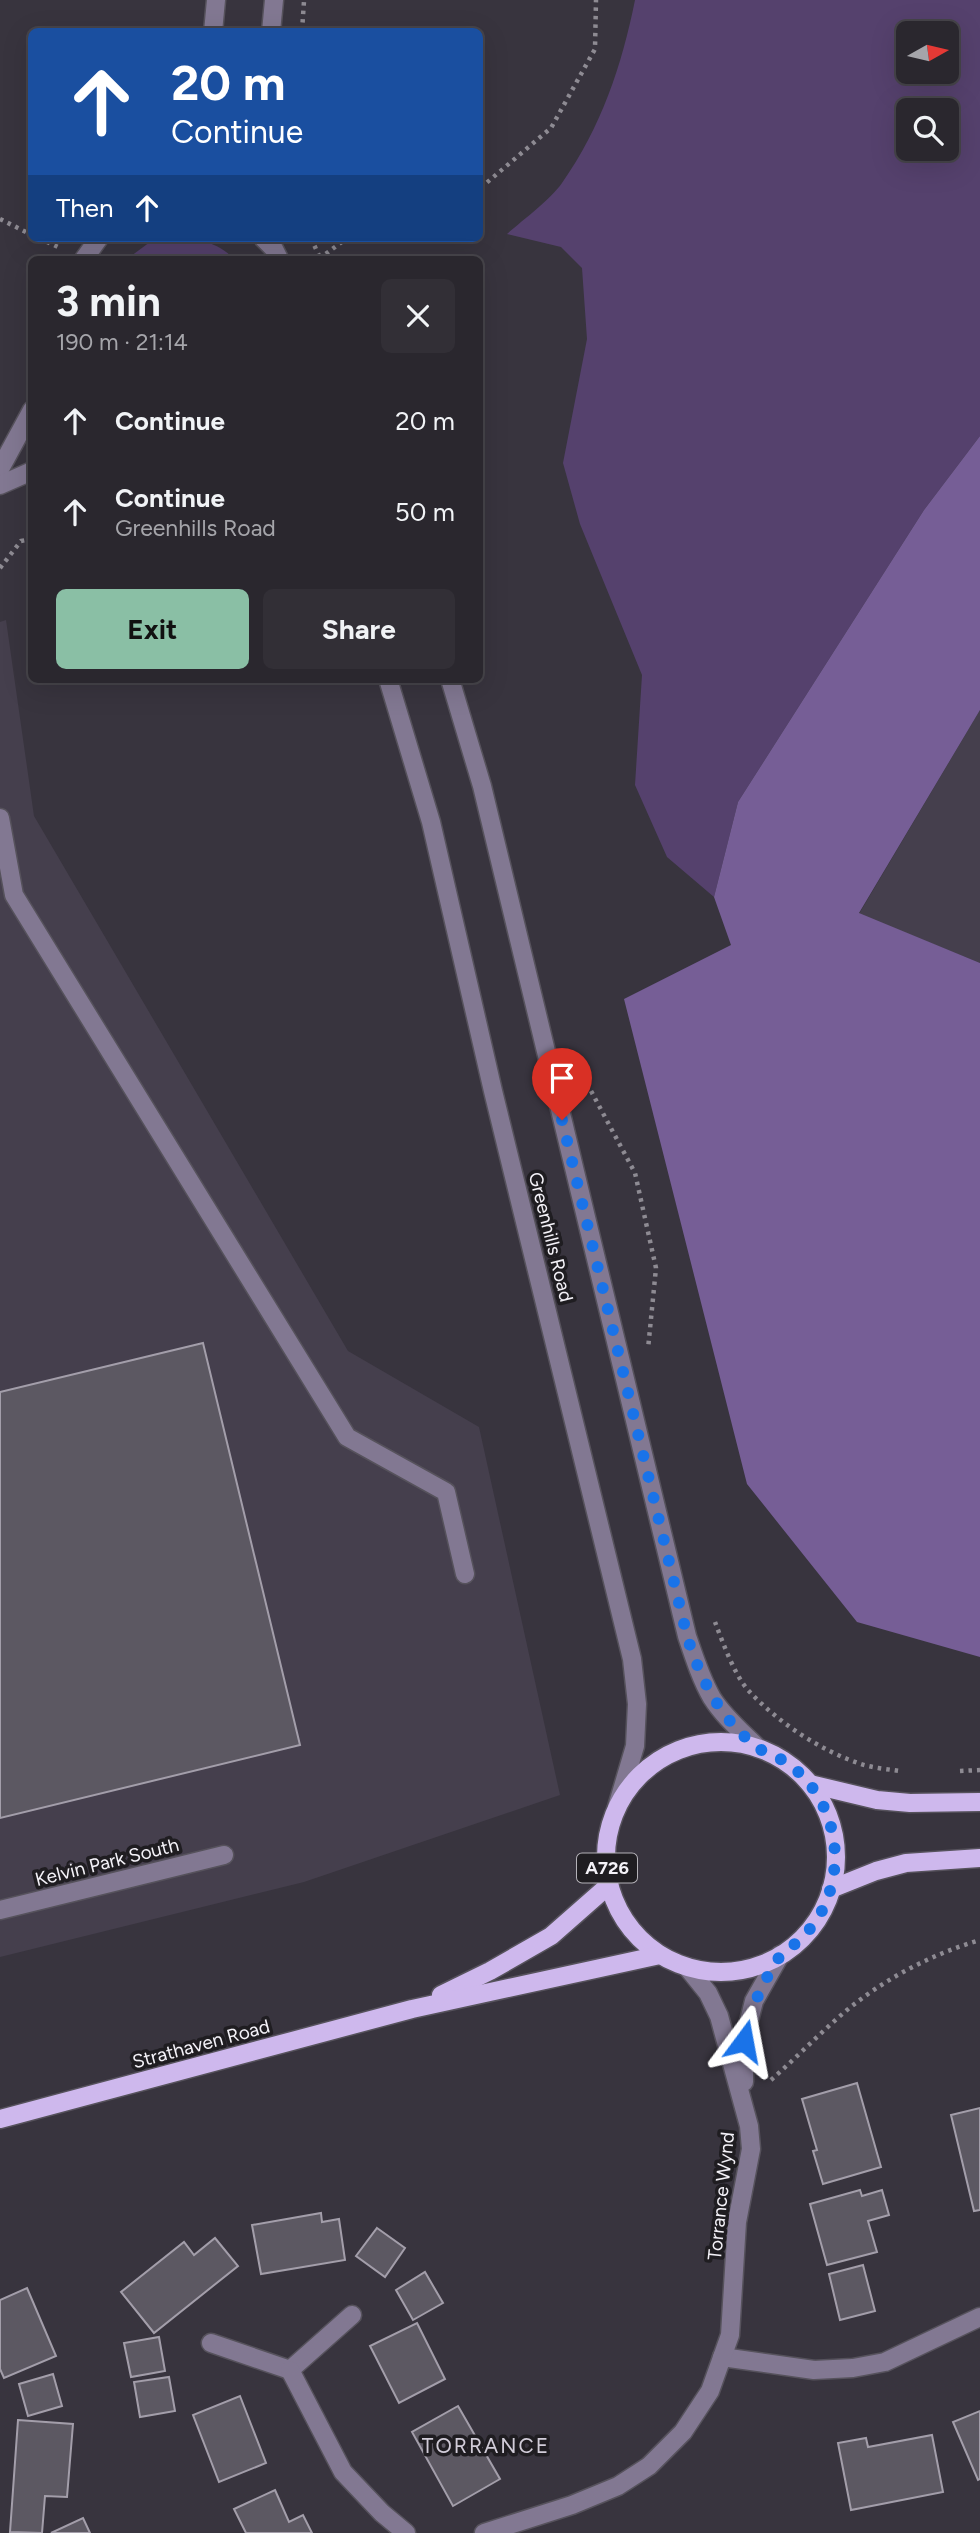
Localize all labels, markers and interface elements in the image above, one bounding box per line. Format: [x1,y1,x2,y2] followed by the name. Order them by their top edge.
[896,21,959,84] north arrow
[896,21,959,161] map controls
[171,53,286,112] text: 20 m
[56,56,147,147] icon: ahead
[896,98,959,161] button: search
[171,113,303,151] text: Continue
[128,189,166,227] icon: ahead
[56,192,114,224] text: Then
[56,276,161,327] text: 3 min
[381,279,455,353] button: close
[56,328,188,356] text: 190 m · 21:14
[56,402,94,440] icon: ahead
[115,405,225,437] text: Continue
[395,405,455,437] text: 20 m
[115,482,225,514] text: Continue
[56,493,94,531] icon: ahead
[395,496,455,528] text: 50 m
[115,514,276,542] text: Greenhills Road
[56,589,249,669] button: Exit
[263,589,455,669] button: Share
[532,1048,592,1120] pin
[543,1059,581,1097] icon: arrive
[524,1170,578,1304] street label: Greenhills Road
[33,1833,181,1891] street label: Kelvin Park South
[577,1854,637,1882] road number: A726
[707,2004,781,2078] position arrow
[130,2015,272,2073] street label: Strathaven Road
[703,2131,739,2261] street label: Torrance Wynd
[422,2433,550,2458] district label: TORRANCE

